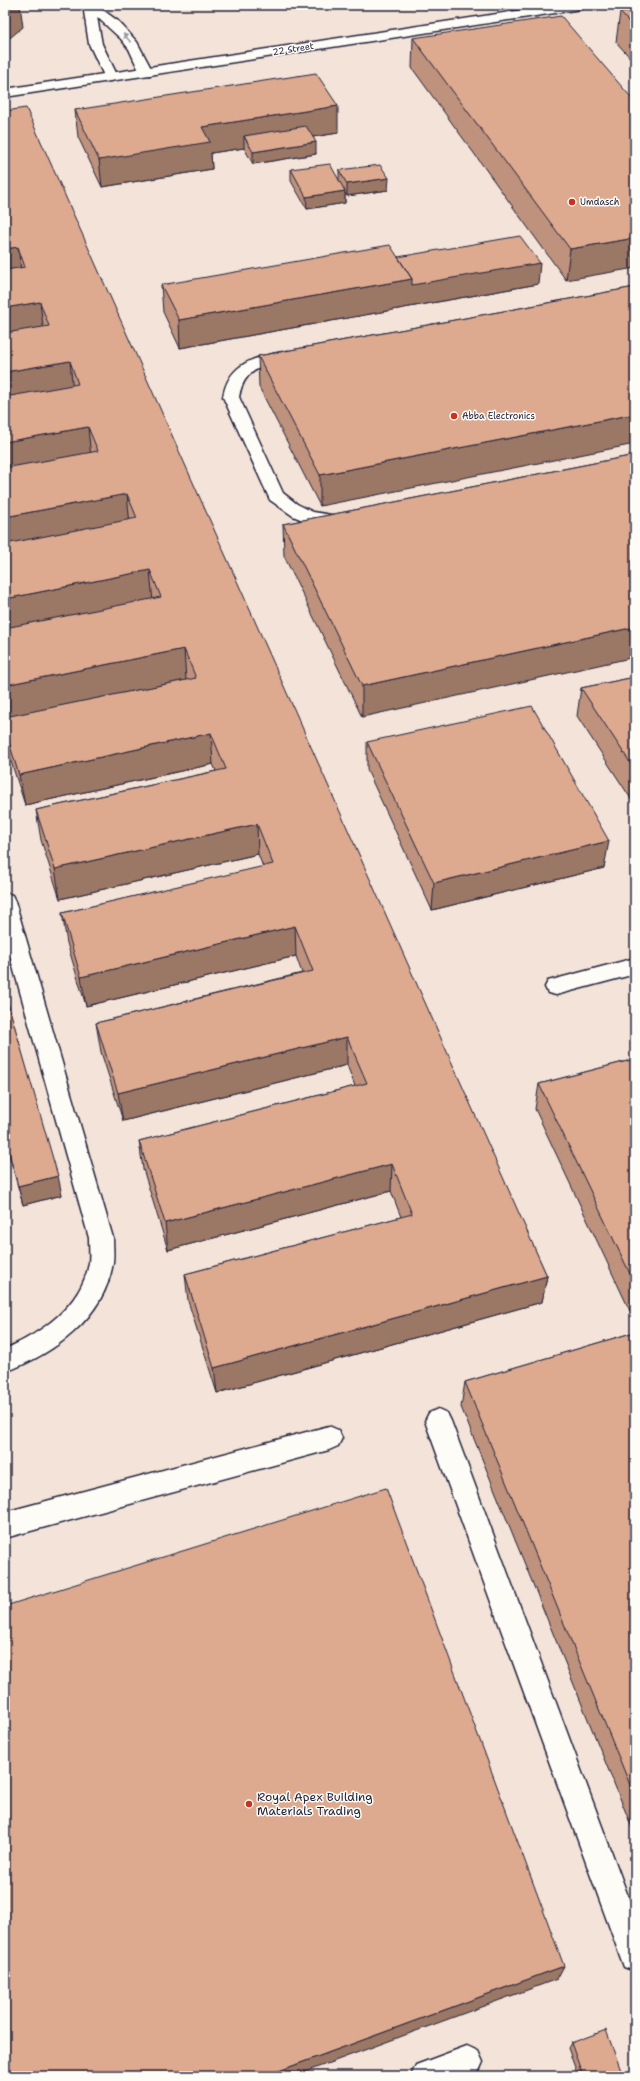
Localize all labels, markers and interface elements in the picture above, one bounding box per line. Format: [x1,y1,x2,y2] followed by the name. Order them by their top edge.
[123,32,132,43] one-way arrow
[271,40,315,58] street label: 22 Street
[580,196,620,208] place label: Umdasch
[567,197,577,207] marker: Umdasch
[462,410,535,422] place label: Abba Electronics
[449,411,459,421] marker: Abba Electronics
[257,1789,373,1819] place label: Royal Apex Building Materials Trading
[244,1799,254,1809] marker: Royal Apex Building Materials Trading

